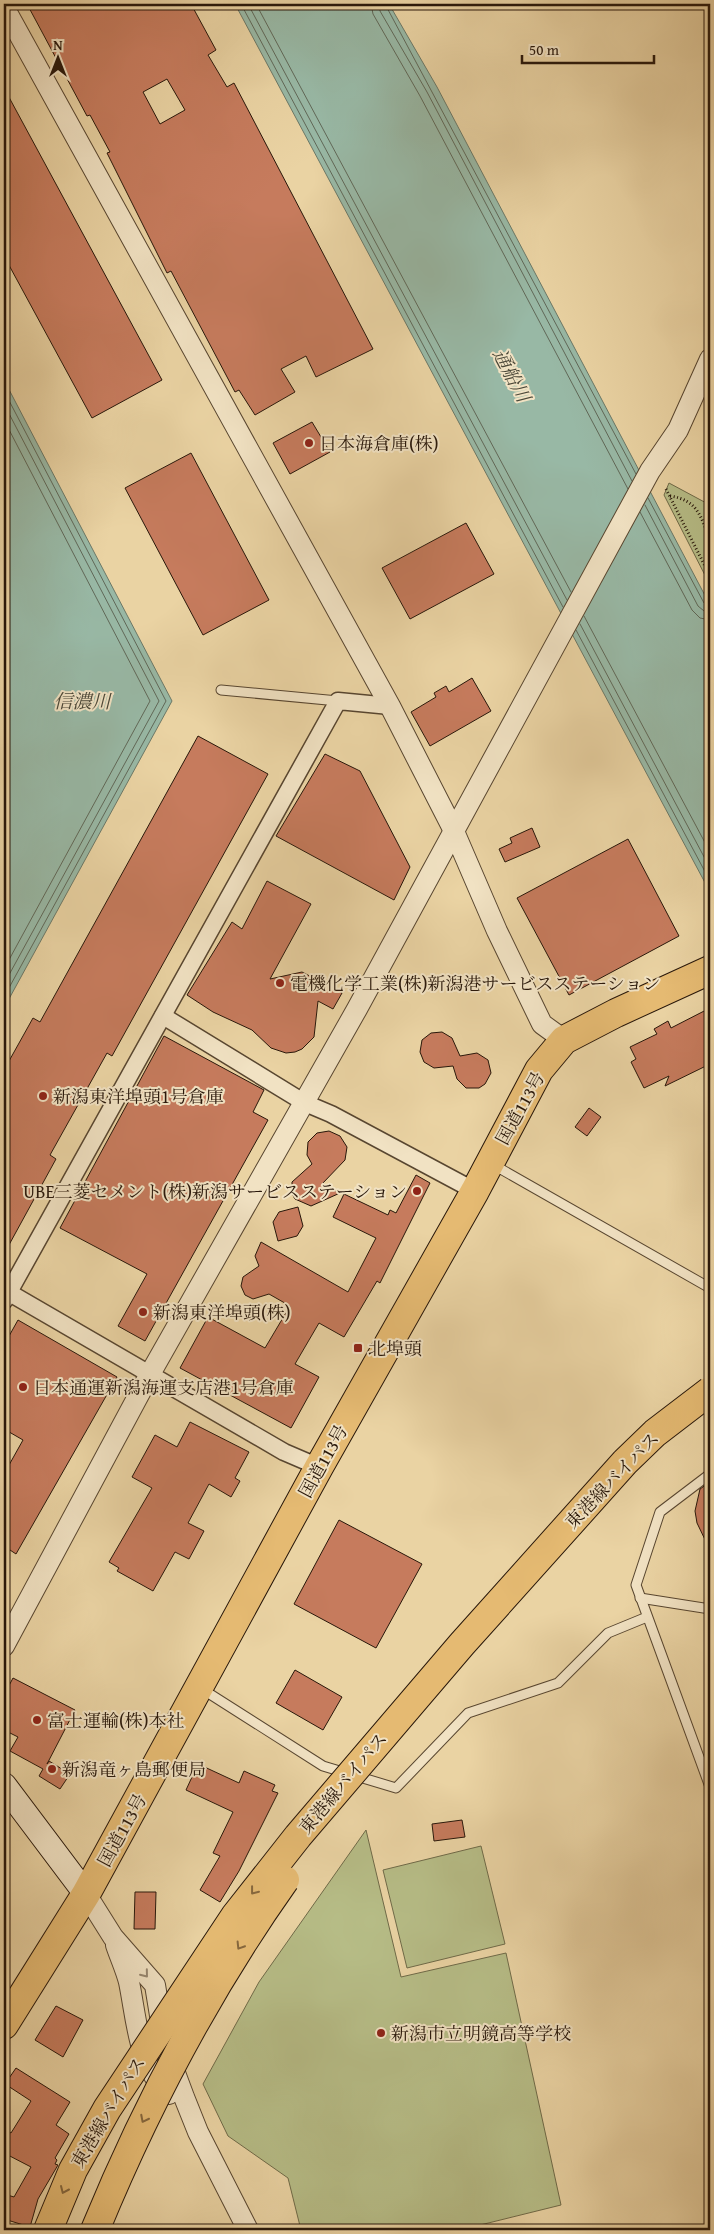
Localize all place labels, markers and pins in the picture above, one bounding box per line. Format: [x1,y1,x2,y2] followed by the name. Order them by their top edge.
[319,430,439,457] place label: 日本海倉庫(株)
[303,437,315,449] marker: 日本海倉庫(株)
[290,970,661,997] place label: 電機化学工業(株)新潟港サービスステーション
[274,977,286,989] marker: 電機化学工業(株)新潟港サービスステーション
[53,1083,224,1110] place label: 新潟東洋埠頭1号倉庫
[37,1090,49,1102] marker: 新潟東洋埠頭1号倉庫
[23,1178,407,1205] place label: UBE三菱セメント(株)新潟サービスステーション
[411,1185,423,1197] marker: UBE三菱セメント(株)新潟サービスステーション
[153,1299,291,1326] place label: 新潟東洋埠頭(株)
[137,1306,149,1318] marker: 新潟東洋埠頭(株)
[368,1335,422,1362] place label: 北埠頭
[352,1342,364,1354] marker: 北埠頭
[33,1374,294,1401] place label: 日本通運新潟海運支店港1号倉庫
[17,1381,29,1393] marker: 日本通運新潟海運支店港1号倉庫
[47,1707,185,1734] place label: 富士運輸(株)本社
[31,1714,43,1726] marker: 富士運輸(株)本社
[62,1756,206,1783] place label: 新潟竜ヶ島郵便局
[46,1763,58,1775] marker: 新潟竜ヶ島郵便局
[391,2020,571,2047] place label: 新潟市立明鏡高等学校
[375,2027,387,2039] marker: 新潟市立明鏡高等学校

